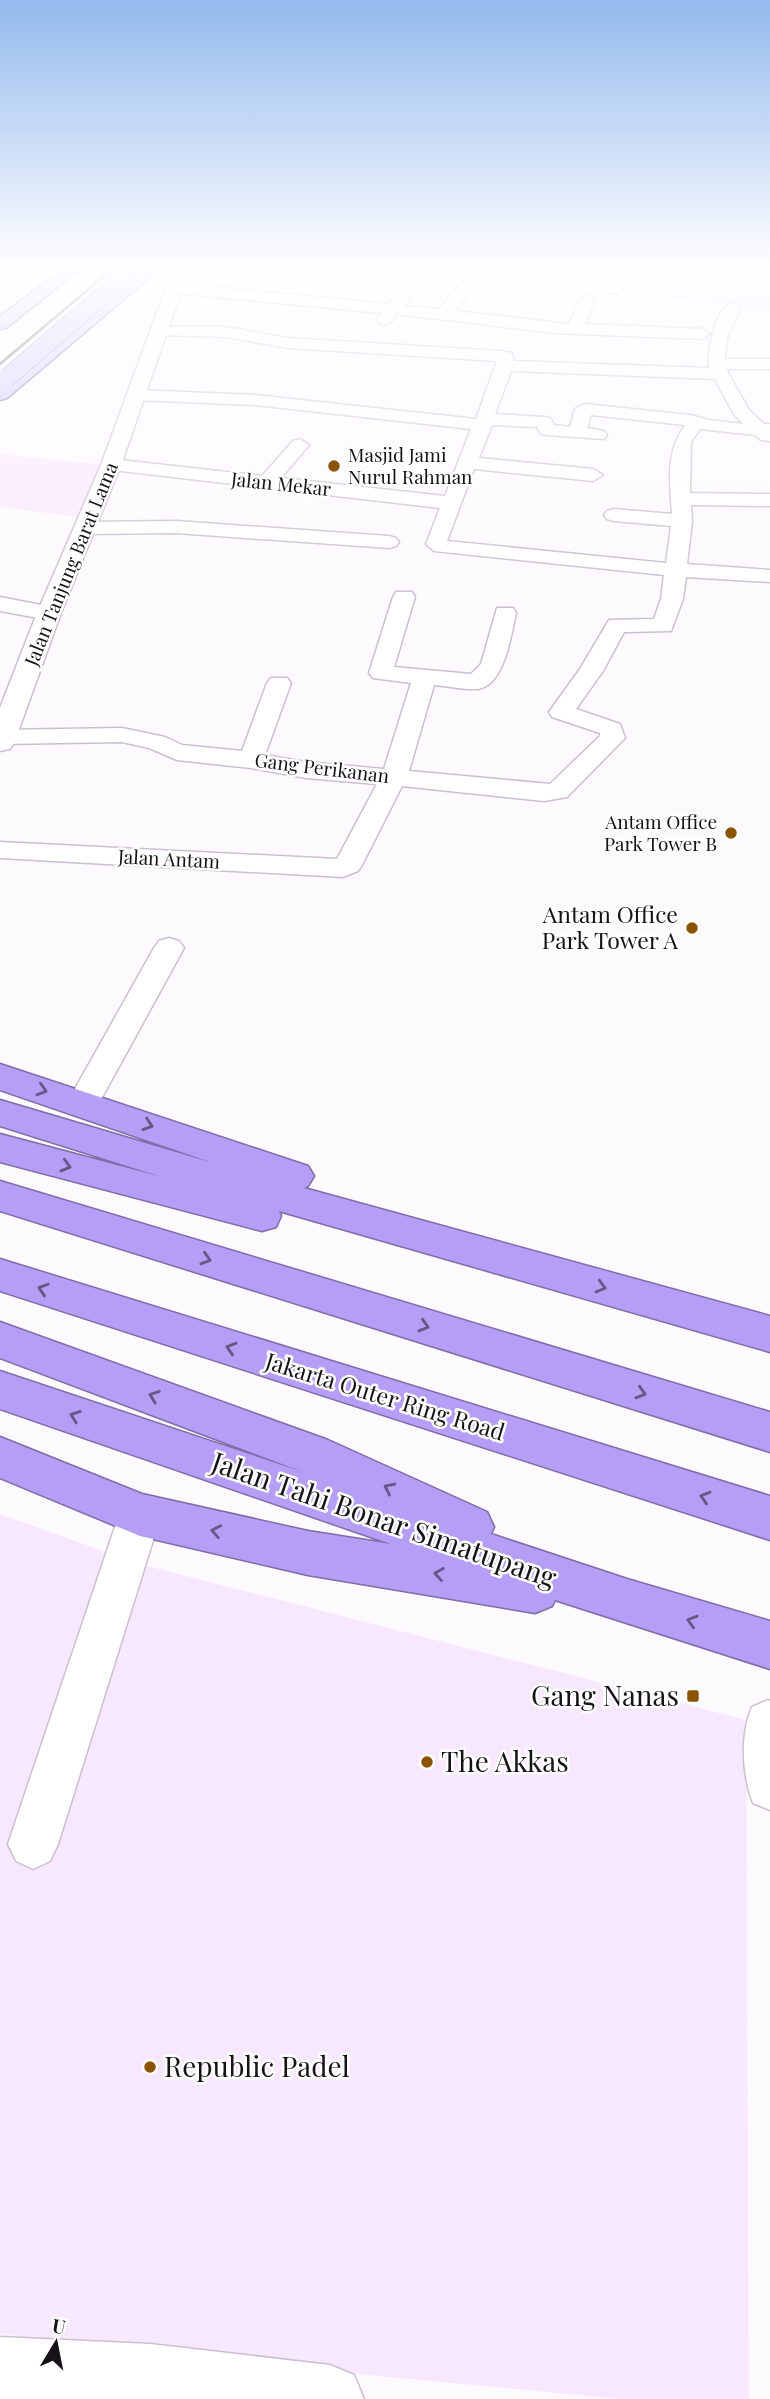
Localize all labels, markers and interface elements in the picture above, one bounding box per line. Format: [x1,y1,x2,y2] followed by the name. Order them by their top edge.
[348,441,473,489] place label: Masjid Jami Nurul Rahman
[17,457,123,670] street label: Jalan Tanjung Barat Lama
[326,458,342,474] marker: Masjid Jami Nurul Rahman
[229,465,333,501] street label: Jalan Mekar
[254,746,391,788] street label: Gang Perikanan
[604,808,717,856] place label: Antam Office Park Tower B
[723,825,739,841] marker: Antam Office Park Tower B
[116,842,221,874] street label: Jalan Antam
[542,898,679,955] place label: Antam Office Park Tower A
[684,920,700,936] marker: Antam Office Park Tower A
[35,1082,47,1096] one-way arrow
[141,1117,154,1131] one-way arrow
[60,1158,72,1172] one-way arrow
[200,1251,212,1266] one-way arrow
[595,1279,607,1293] one-way arrow
[37,1283,49,1297] one-way arrow
[417,1317,429,1332] one-way arrow
[225,1342,237,1357] one-way arrow
[261,1344,509,1447] street label: Jakarta Outer Ring Road
[635,1384,647,1399] one-way arrow
[149,1390,161,1404] one-way arrow
[70,1410,82,1424] one-way arrow
[206,1442,562,1595] street label: Jalan Tahi Bonar Simatupang
[384,1482,396,1496] one-way arrow
[699,1491,712,1505] one-way arrow
[210,1524,222,1539] one-way arrow
[433,1567,445,1582] one-way arrow
[686,1615,698,1630] one-way arrow
[531,1676,679,1713] place label: Gang Nanas
[685,1688,701,1704] marker: Gang Nanas
[441,1742,569,1779] place label: The Akkas
[419,1754,435,1770] marker: The Akkas
[164,2047,350,2084] place label: Republic Padel
[142,2059,158,2075] marker: Republic Padel
[21,2308,91,2378] north arrow
[50,2311,68,2339] text: U

